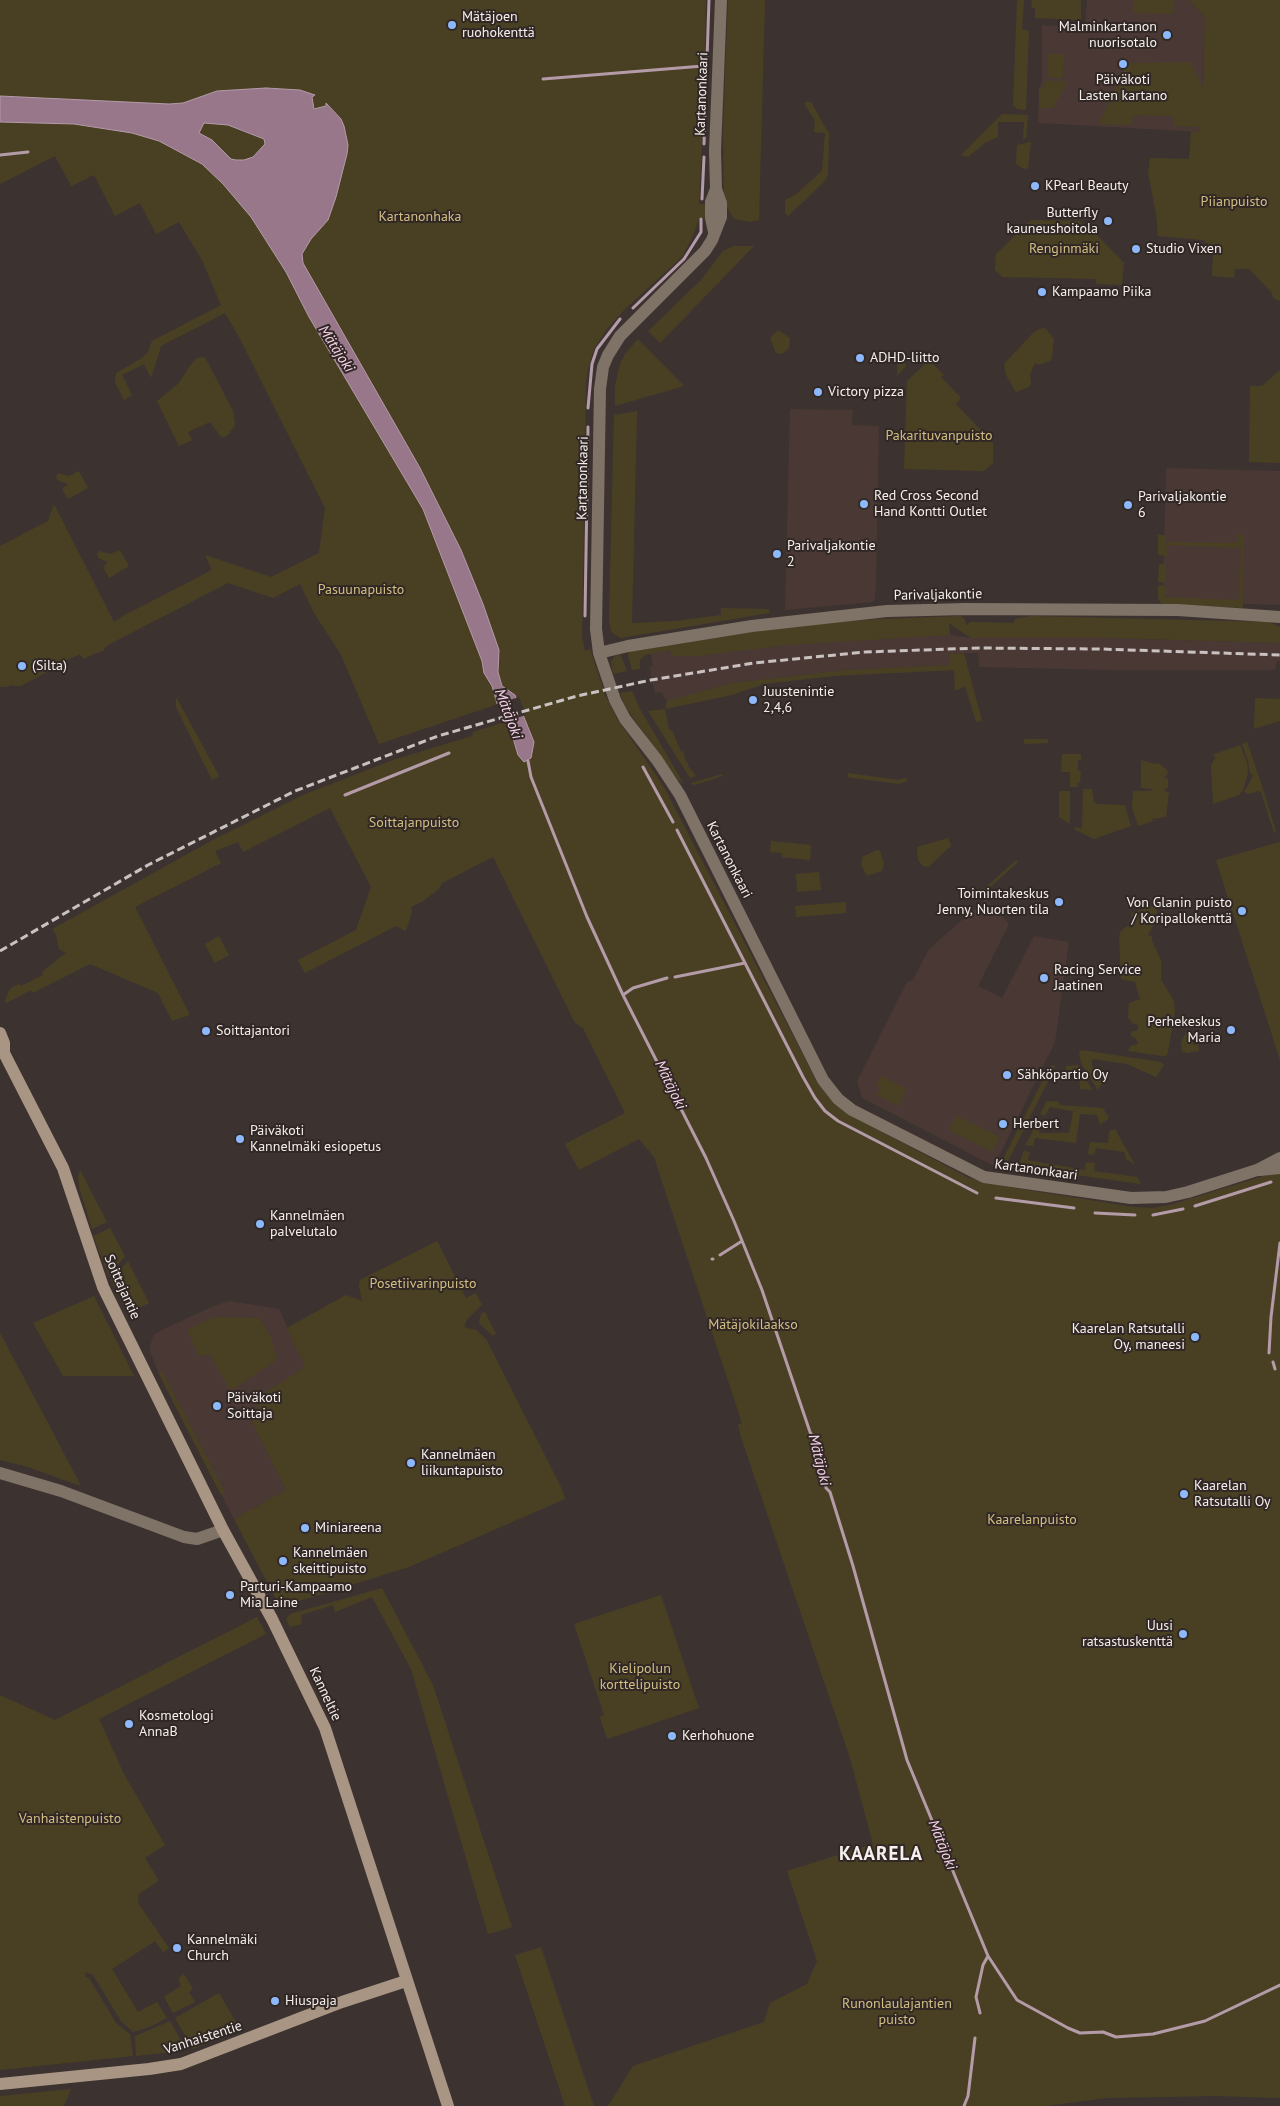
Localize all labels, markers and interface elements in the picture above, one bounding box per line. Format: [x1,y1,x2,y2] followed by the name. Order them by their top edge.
[462,9,535,41] place label: Mätäjoen ruohokenttä
[446,19,458,31] marker: Mätäjoen ruohokenttä
[1059,19,1157,52] place label: Malminkartanon nuorisotalo
[1161,29,1173,41] marker: Malminkartanon nuorisotalo
[692,52,712,136] street label: Kartanonkaari
[1117,58,1129,70] marker: Päiväkoti Lasten kartano
[1079,72,1167,104] place label: Päiväkoti Lasten kartano
[1045,178,1129,194] place label: KPearl Beauty
[1029,180,1041,192] marker: KPearl Beauty
[1201,194,1267,210] park label: Piianpuisto
[1007,205,1098,238] place label: Butterfly kauneushoitola
[378,209,462,225] park label: Kartanonhaka
[1102,215,1114,227] marker: Butterfly kauneushoitola
[1029,241,1099,257] park label: Renginmäki
[1146,241,1222,257] place label: Studio Vixen
[1130,243,1142,255] marker: Studio Vixen
[1052,284,1152,300] place label: Kampaamo Piika
[1036,286,1048,298] marker: Kampaamo Piika
[314,322,358,376] water label: Mätäjoki
[870,350,939,366] place label: ADHD-liitto
[854,352,866,364] marker: ADHD-liitto
[828,384,904,400] place label: Victory pizza
[812,386,824,398] marker: Victory pizza
[886,428,992,444] park label: Pakarituvanpuisto
[574,436,592,520] street label: Kartanonkaari
[874,488,987,520] place label: Red Cross Second Hand Kontti Outlet
[1138,489,1227,522] place label: Parivaljakontie 6
[858,498,870,510] marker: Red Cross Second Hand Kontti Outlet
[1122,499,1134,511] marker: Parivaljakontie 6
[787,538,876,570] place label: Parivaljakontie 2
[771,548,783,560] marker: Parivaljakontie 2
[318,582,404,598] park label: Pasuunapuisto
[894,586,982,604] street label: Parivaljakontie
[32,658,67,674] place label: (Silta)
[16,660,28,672] marker: (Silta)
[763,684,834,716] place label: Juustenintie 2,4,6
[490,686,526,742] water label: Mätäjoki
[747,694,759,706] marker: Juustenintie 2,4,6
[369,815,459,831] park label: Soittajanpuisto
[702,819,756,901] street label: Kartanonkaari
[938,886,1049,919] place label: Toimintakeskus Jenny, Nuorten tila
[1127,895,1232,928] place label: Von Glanin puisto / Koripallokenttä
[1053,896,1065,908] marker: Toimintakeskus Jenny, Nuorten tila
[1236,905,1248,917] marker: Von Glanin puisto / Koripallokenttä
[1054,962,1141,994] place label: Racing Service Jaatinen
[1038,972,1050,984] marker: Racing Service Jaatinen
[1147,1014,1221,1046] place label: Perhekeskus Maria
[216,1023,290,1039] place label: Soittajantori
[1225,1024,1237,1036] marker: Perhekeskus Maria
[200,1025,212,1037] marker: Soittajantori
[650,1057,690,1113] water label: Mätäjoki
[1017,1067,1108,1083] place label: Sähköpartio Oy
[1001,1069,1013,1081] marker: Sähköpartio Oy
[1013,1116,1059,1132] place label: Herbert
[997,1118,1009,1130] marker: Herbert
[250,1123,381,1156] place label: Päiväkoti Kannelmäki esiopetus
[234,1133,246,1145] marker: Päiväkoti Kannelmäki esiopetus
[993,1156,1079,1184] street label: Kartanonkaari
[270,1208,345,1240] place label: Kannelmäen palvelutalo
[254,1218,266,1230] marker: Kannelmäen palvelutalo
[100,1252,144,1322] street label: Soittajantie
[370,1276,476,1292] park label: Posetiivarinpuisto
[708,1317,798,1333] park label: Mätäjokilaakso
[1072,1321,1185,1354] place label: Kaarelan Ratsutalli Oy, maneesi
[1189,1331,1201,1343] marker: Kaarelan Ratsutalli Oy, maneesi
[227,1390,281,1422] place label: Päiväkoti Soittaja
[211,1400,223,1412] marker: Päiväkoti Soittaja
[804,1432,834,1488] water label: Mätäjoki
[421,1447,503,1480] place label: Kannelmäen liikuntapuisto
[405,1457,417,1469] marker: Kannelmäen liikuntapuisto
[1194,1478,1271,1510] place label: Kaarelan Ratsutalli Oy
[1178,1488,1190,1500] marker: Kaarelan Ratsutalli Oy
[987,1512,1077,1528] park label: Kaarelanpuisto
[315,1520,382,1536] place label: Miniareena
[299,1522,311,1534] marker: Miniareena
[293,1545,368,1578] place label: Kannelmäen skeittipuisto
[277,1555,289,1567] marker: Kannelmäen skeittipuisto
[240,1579,352,1611] place label: Parturi-Kampaamo Mia Laine
[224,1589,236,1601] marker: Parturi-Kampaamo Mia Laine
[1082,1618,1173,1650] place label: Uusi ratsastuskenttä
[1177,1628,1189,1640] marker: Uusi ratsastuskenttä
[600,1661,680,1694] park label: Kielipolun korttelipuisto
[305,1665,345,1723] street label: Kanneltie
[139,1708,214,1740] place label: Kosmetologi AnnaB
[123,1718,135,1730] marker: Kosmetologi AnnaB
[682,1728,754,1744] place label: Kerhohuone
[666,1730,678,1742] marker: Kerhohuone
[19,1811,121,1827] park label: Vanhaistenpuisto
[924,1817,960,1873] water label: Mätäjoki
[838,1844,924,1866] district label: KAARELA
[187,1932,257,1964] place label: Kannelmäki Church
[171,1942,183,1954] marker: Kannelmäki Church
[285,1993,337,2009] place label: Hiuspaja
[269,1995,281,2007] marker: Hiuspaja
[842,1996,952,2028] park label: Runonlaulajantien puisto
[162,2017,244,2059] street label: Vanhaistentie

